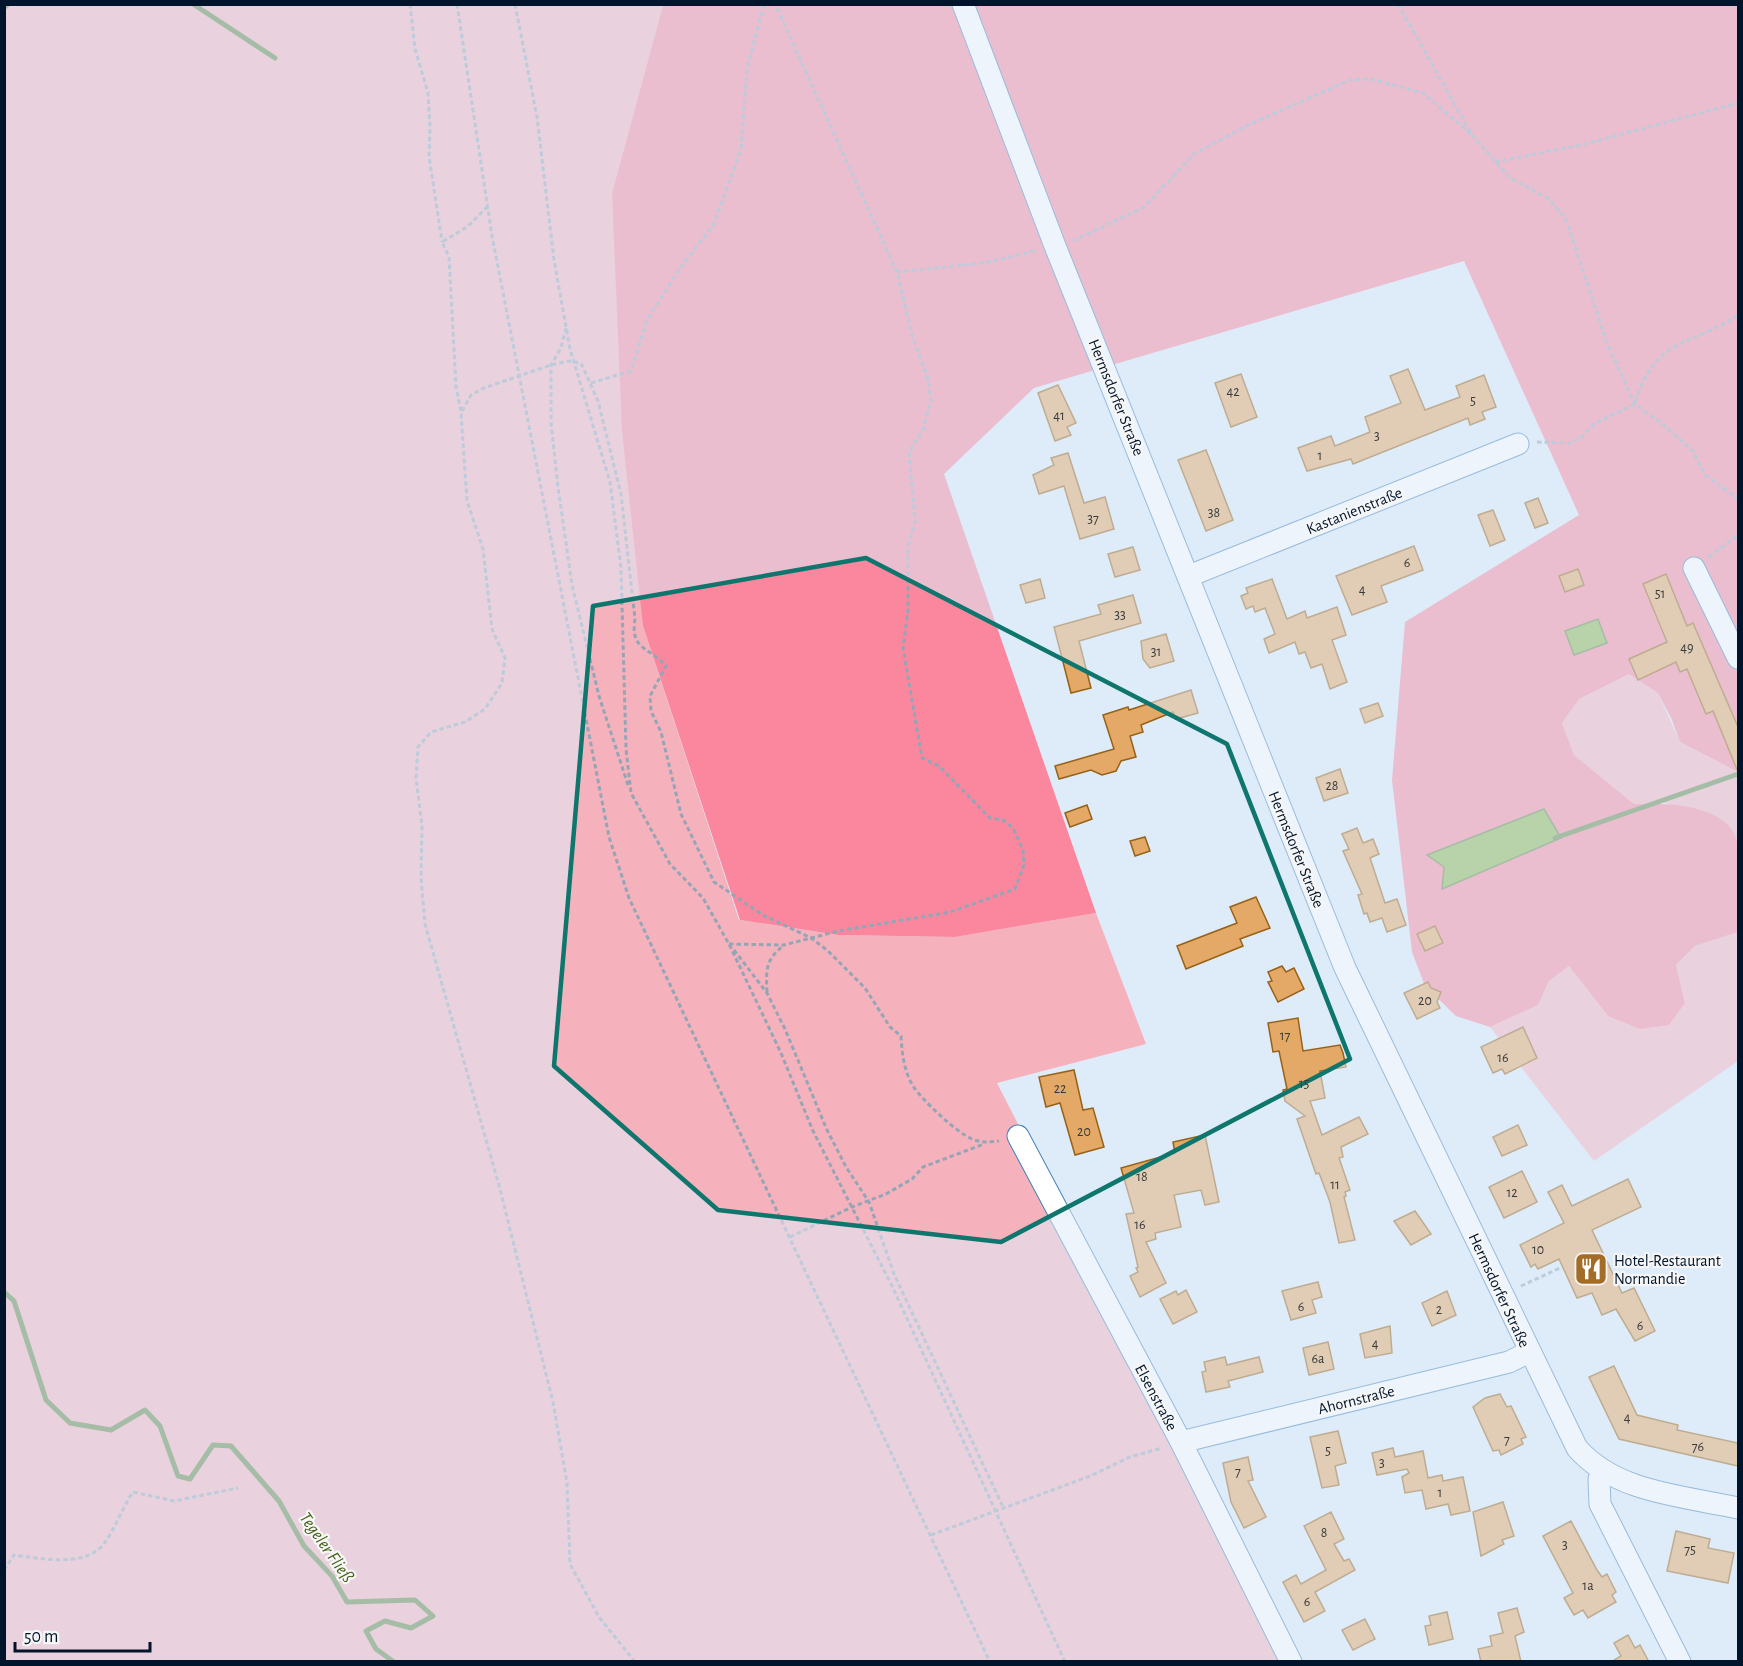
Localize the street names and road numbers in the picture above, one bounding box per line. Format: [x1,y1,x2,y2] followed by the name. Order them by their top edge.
[1085,337,1147,458] street label: Hermsdorfer Straße
[1304,484,1405,537] street label: Kastanienstraße
[1265,789,1327,910] street label: Hermsdorfer Straße
[1466,1231,1533,1350] street label: Hermsdorfer Straße
[1132,1362,1180,1433] street label: Elsenstraße
[1316,1383,1396,1417] street label: Ahornstraße

